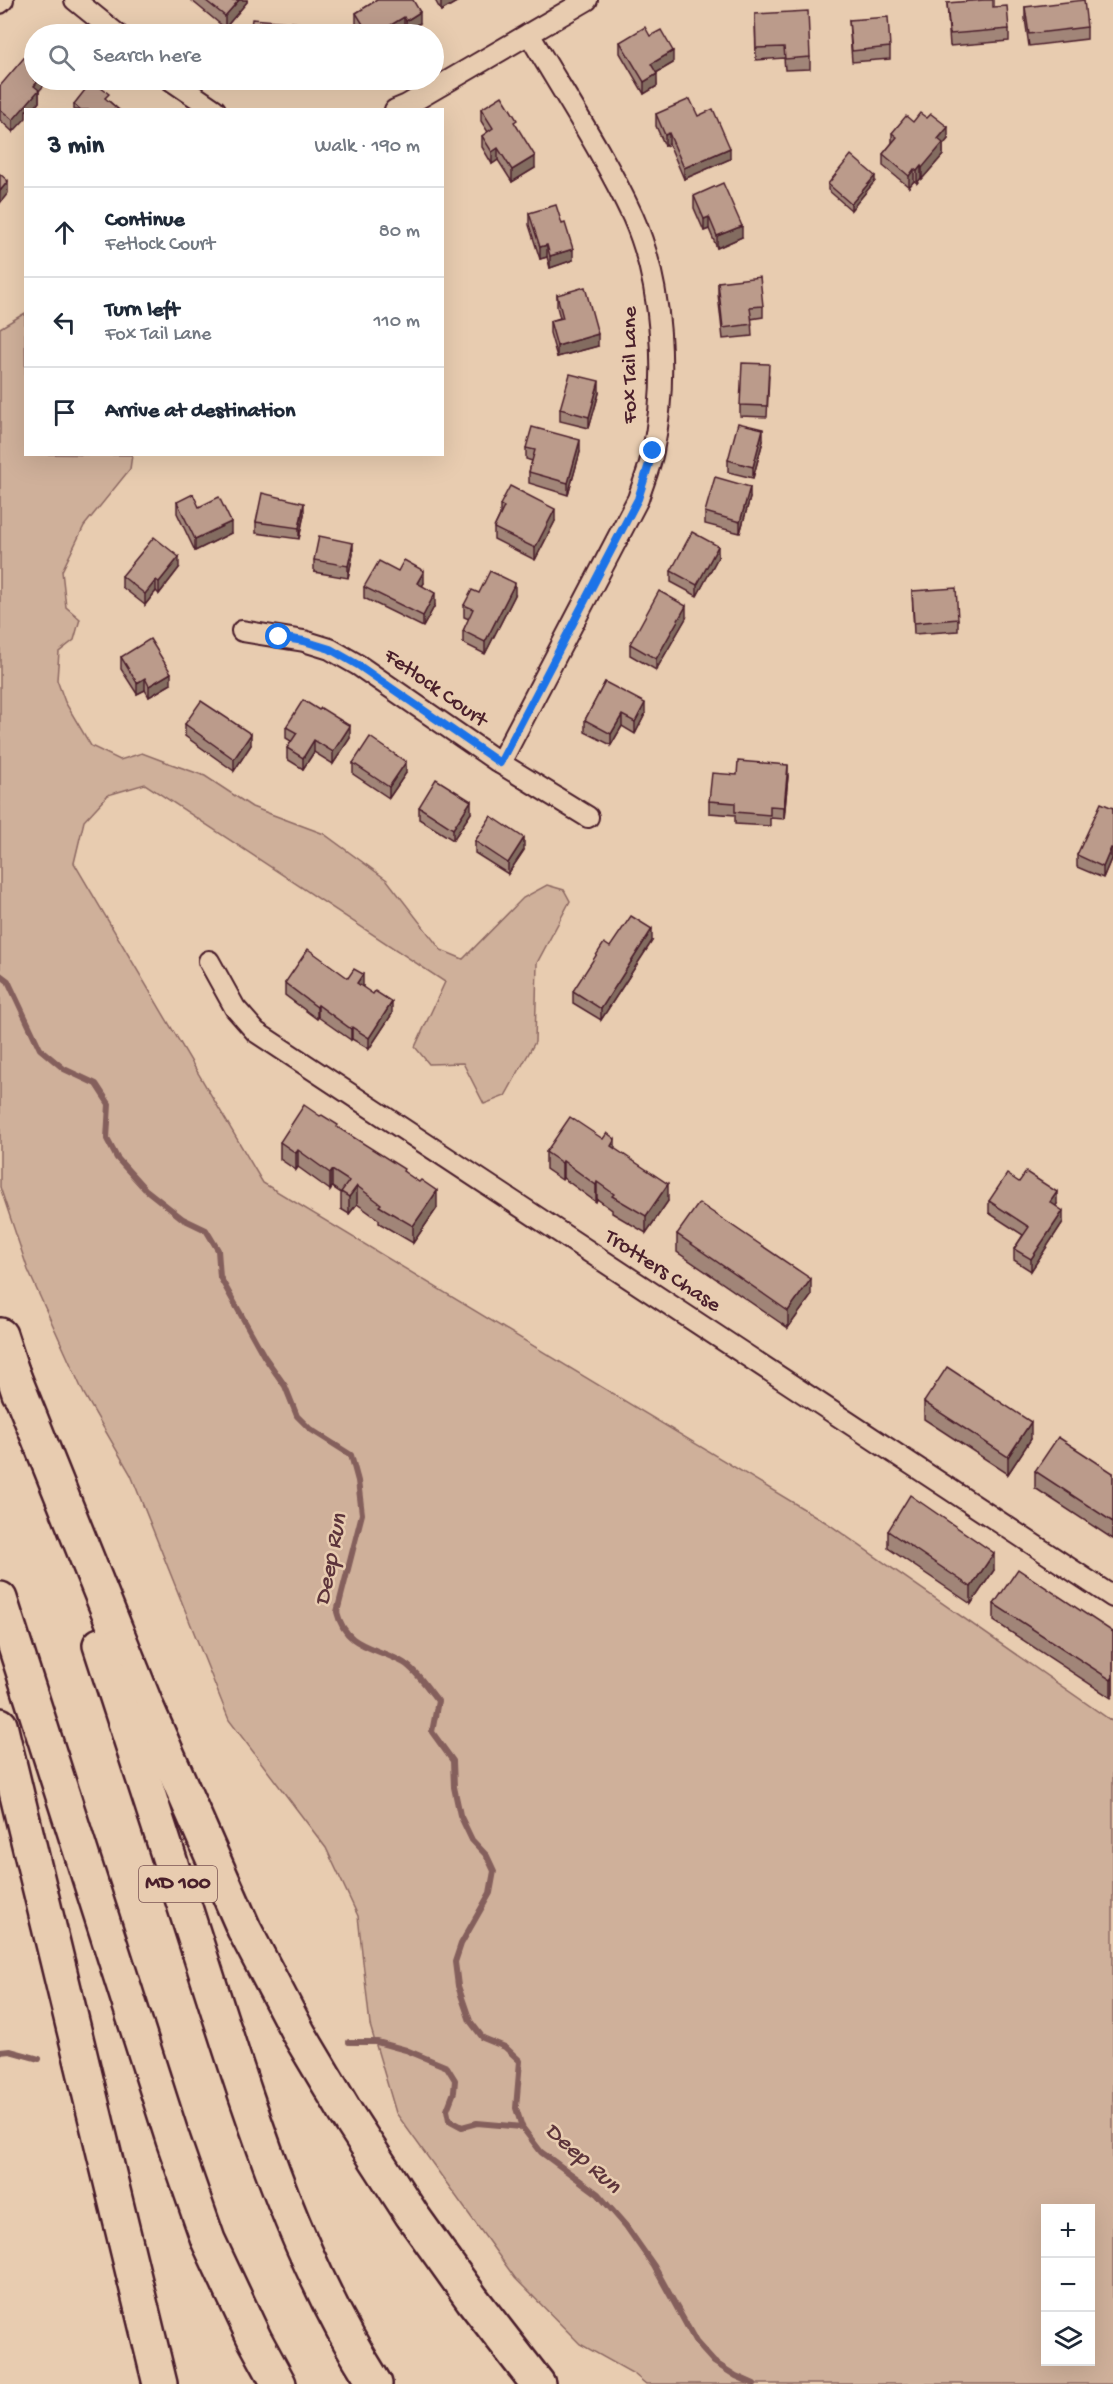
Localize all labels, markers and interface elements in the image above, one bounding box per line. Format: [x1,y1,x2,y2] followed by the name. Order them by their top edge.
[24,24,444,90] search box
[45,41,78,74] icon: search
[93,44,201,70] text: Search here
[48,132,104,163] text: 3 min
[314,136,420,159] text: Walk · 190 m
[105,208,185,234] text: Continue
[48,216,81,249] icon: ahead
[379,221,420,244] text: 80 m
[105,234,215,257] text: Fetlock Court
[105,298,179,324] text: Turn left
[48,306,81,339] icon: left
[618,306,644,425] street label: Fox Tail Lane
[374,311,420,334] text: 110 m
[105,324,211,347] text: Fox Tail Lane
[48,396,81,429] icon: arrive
[105,399,295,425] text: Arrive at destination
[639,437,665,463] route end
[265,623,291,649] route start
[377,643,494,735] street label: Fetlock Court
[597,1224,726,1320] street label: Trotters Chase
[309,1511,355,1608] water label: Deep Run
[139,1866,217,1902] road number: MD 100
[538,2117,627,2201] water label: Deep Run
[1041,2204,1095,2366] map controls
[1041,2204,1095,2258] button: +
[1041,2258,1095,2312] button: −
[1041,2312,1095,2366] button: layers

